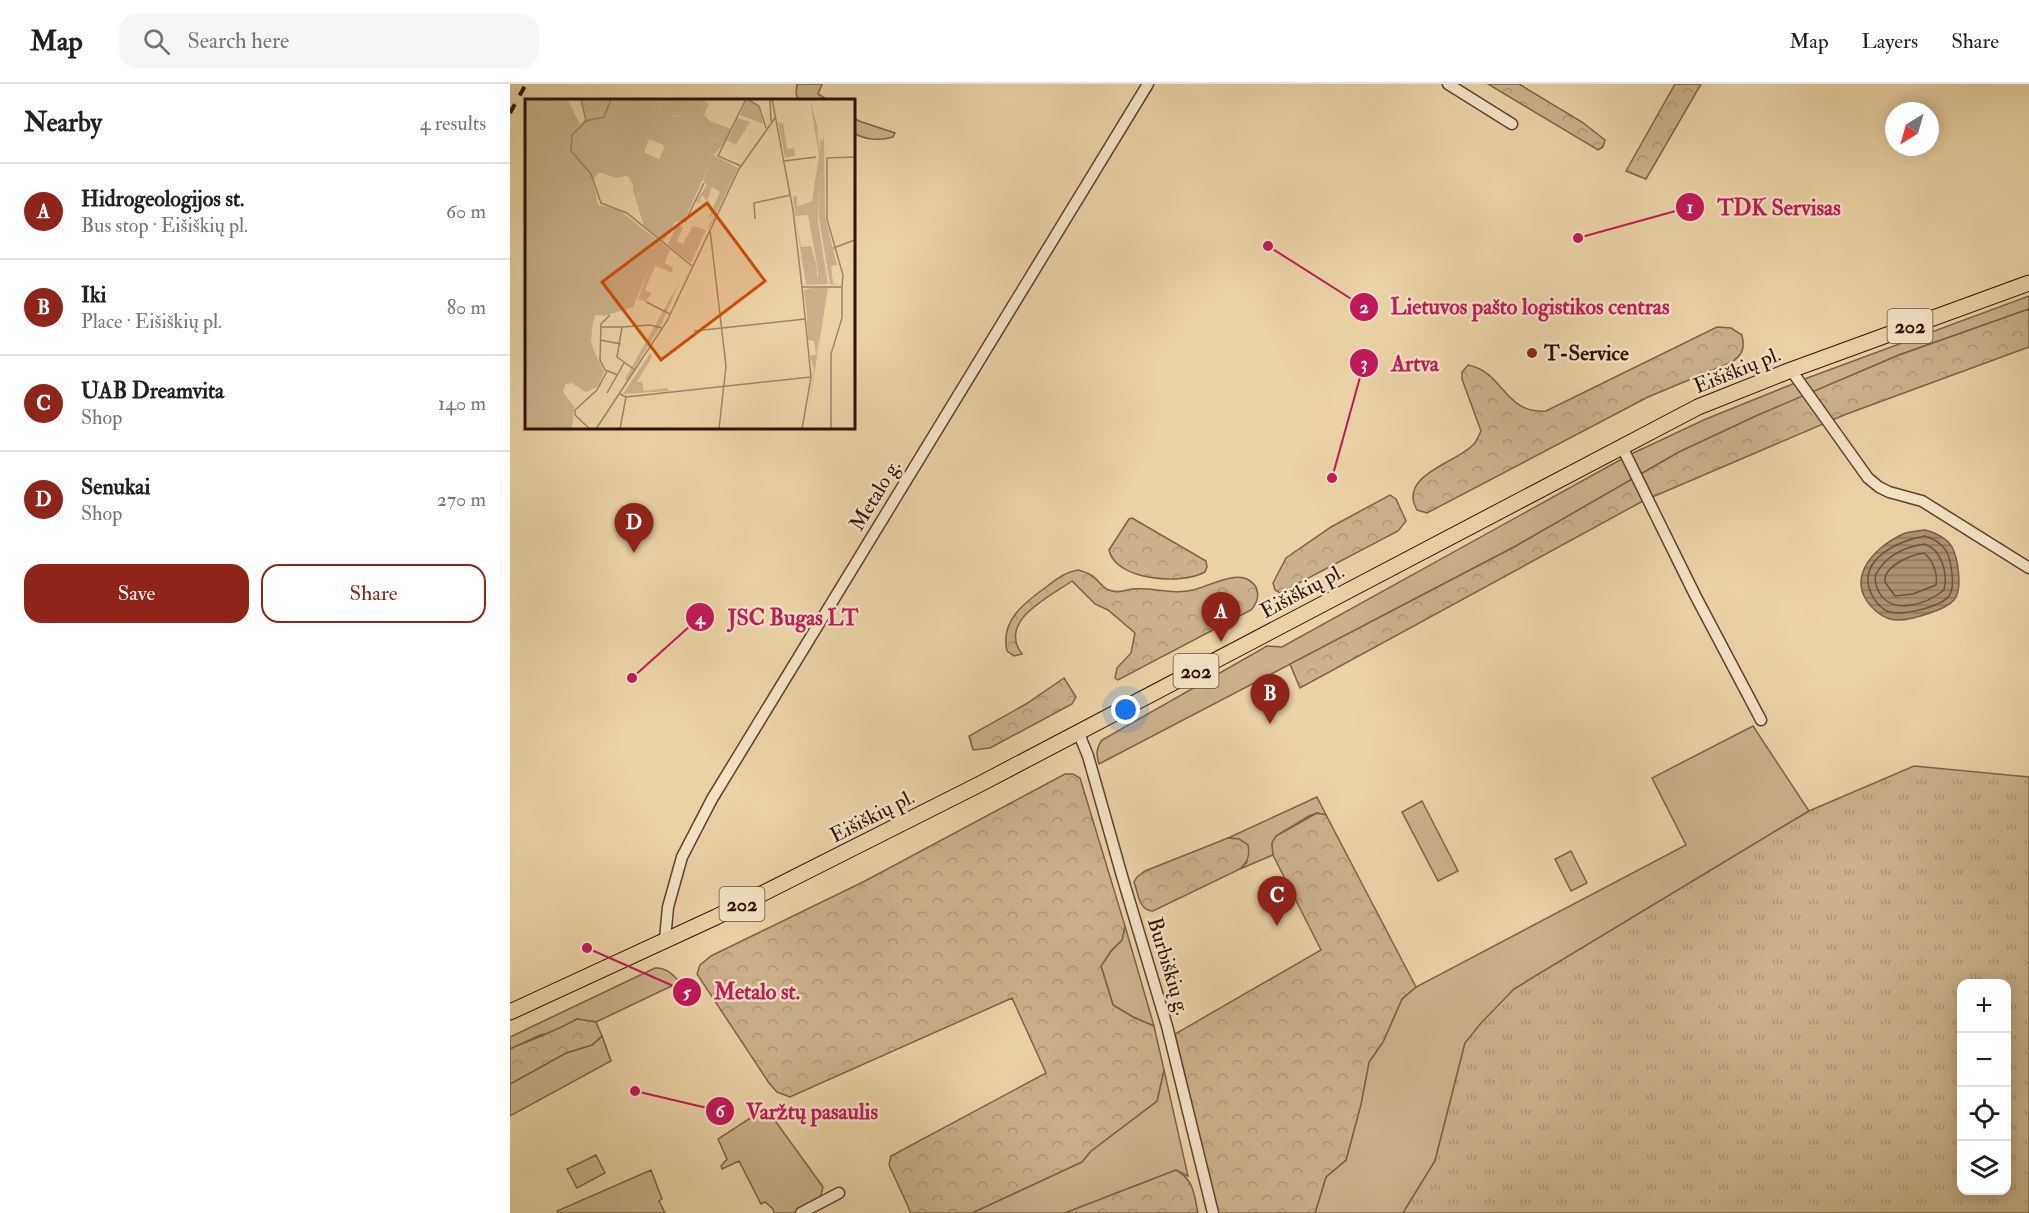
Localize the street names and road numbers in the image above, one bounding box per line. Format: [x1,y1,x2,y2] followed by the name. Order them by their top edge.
[1888,309,1932,343] road number: 202
[1690,341,1785,400] street label: Eišiškių pl.
[844,455,907,536] street label: Metalo g.
[1256,558,1349,625] street label: Eišiškių pl.
[1174,654,1218,688] road number: 202
[825,784,919,849] street label: Eišiškių pl.
[720,887,764,921] road number: 202
[1141,914,1196,1018] street label: Burbiškių g.

